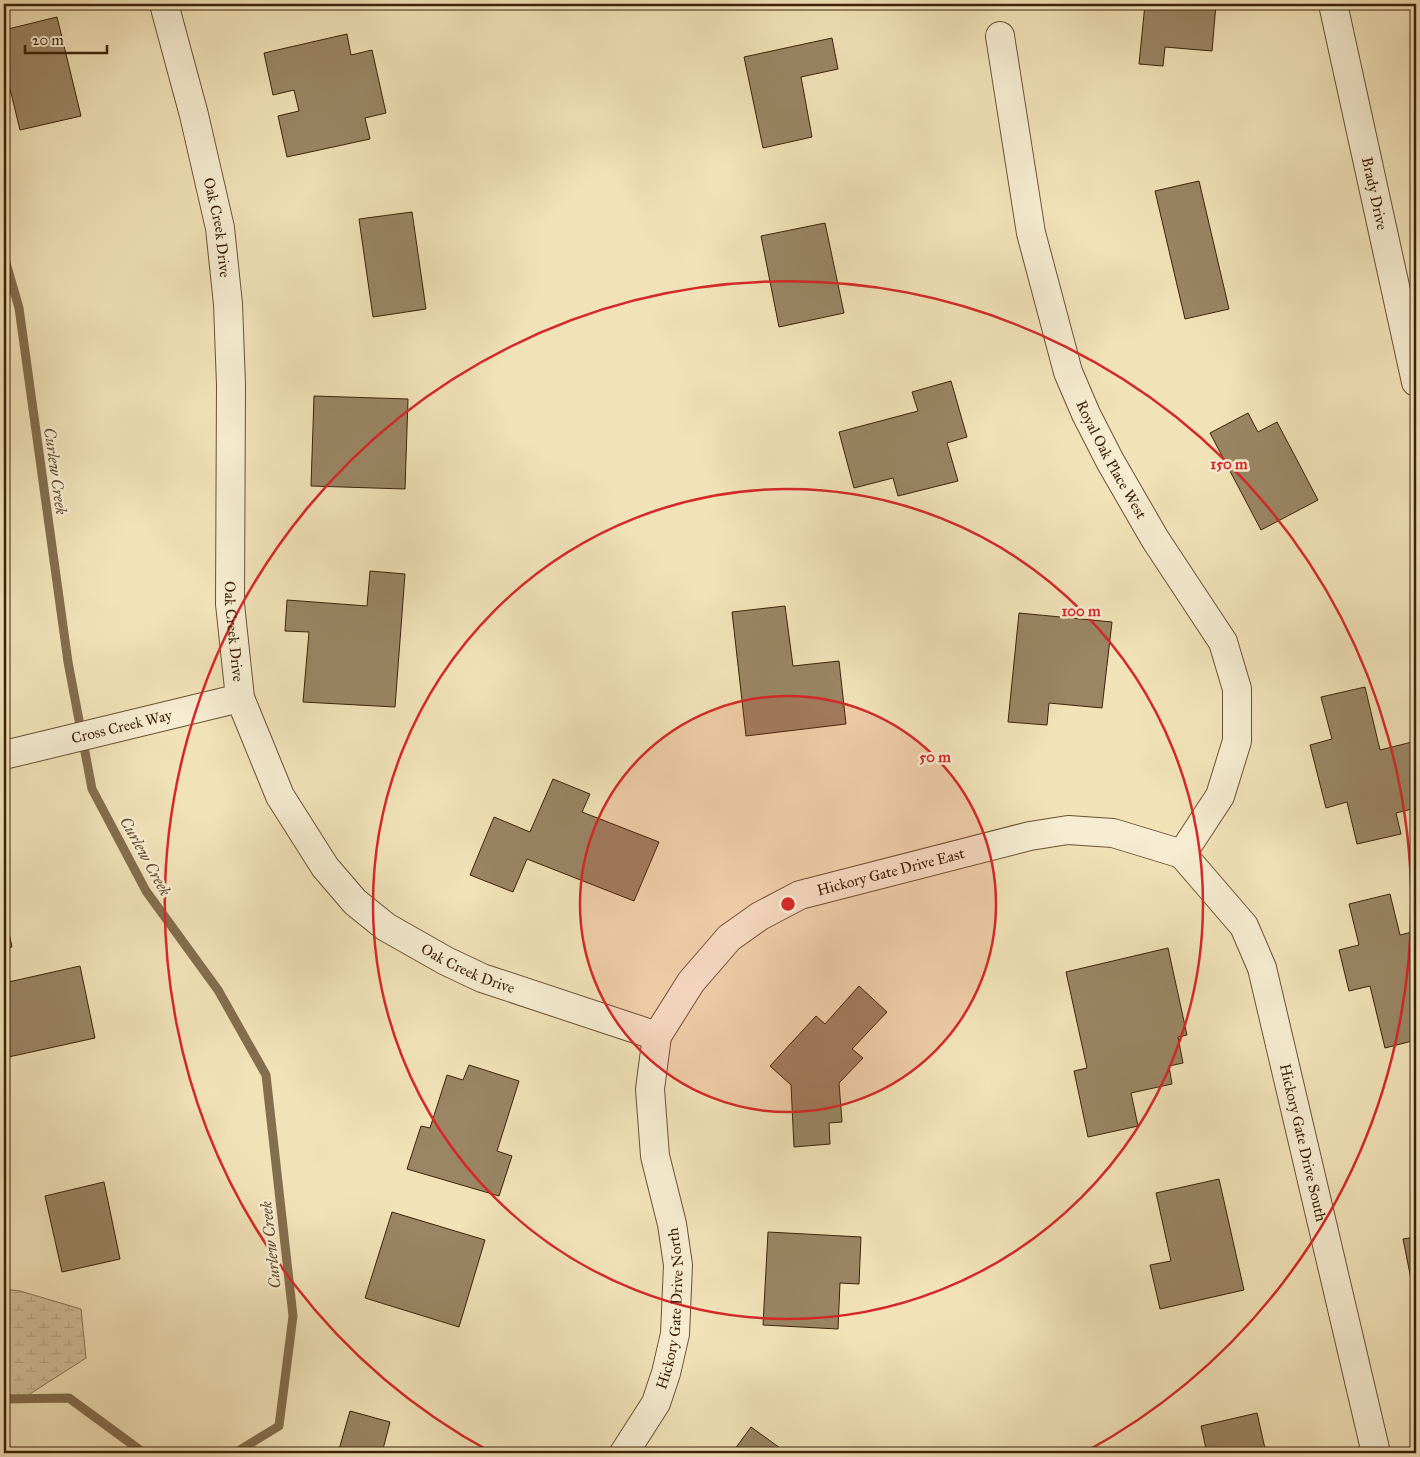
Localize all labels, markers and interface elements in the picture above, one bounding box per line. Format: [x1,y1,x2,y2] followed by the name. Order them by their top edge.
[25,22,108,54] scale bar
[32,31,64,49] text: 20 m
[1358,155,1391,232] street label: Brady Drive
[200,176,234,278] street label: Oak Creek Drive
[1072,398,1151,523] street label: Royal Oak Place West
[40,426,71,516] water label: Curlew Creek
[1210,455,1248,473] text: 150 m
[221,581,247,683] street label: Oak Creek Drive
[1061,602,1101,620] text: 100 m
[70,706,175,747] street label: Cross Creek Way
[919,748,951,766] text: 50 m
[116,813,175,899] water label: Curlew Creek
[815,844,967,899] street label: Hickory Gate Drive East
[779,895,797,913] centre of rings
[418,940,517,997] street label: Oak Creek Drive
[1276,1062,1330,1224] street label: Hickory Gate Drive South
[256,1200,285,1290] water label: Curlew Creek
[652,1226,687,1392] street label: Hickory Gate Drive North

